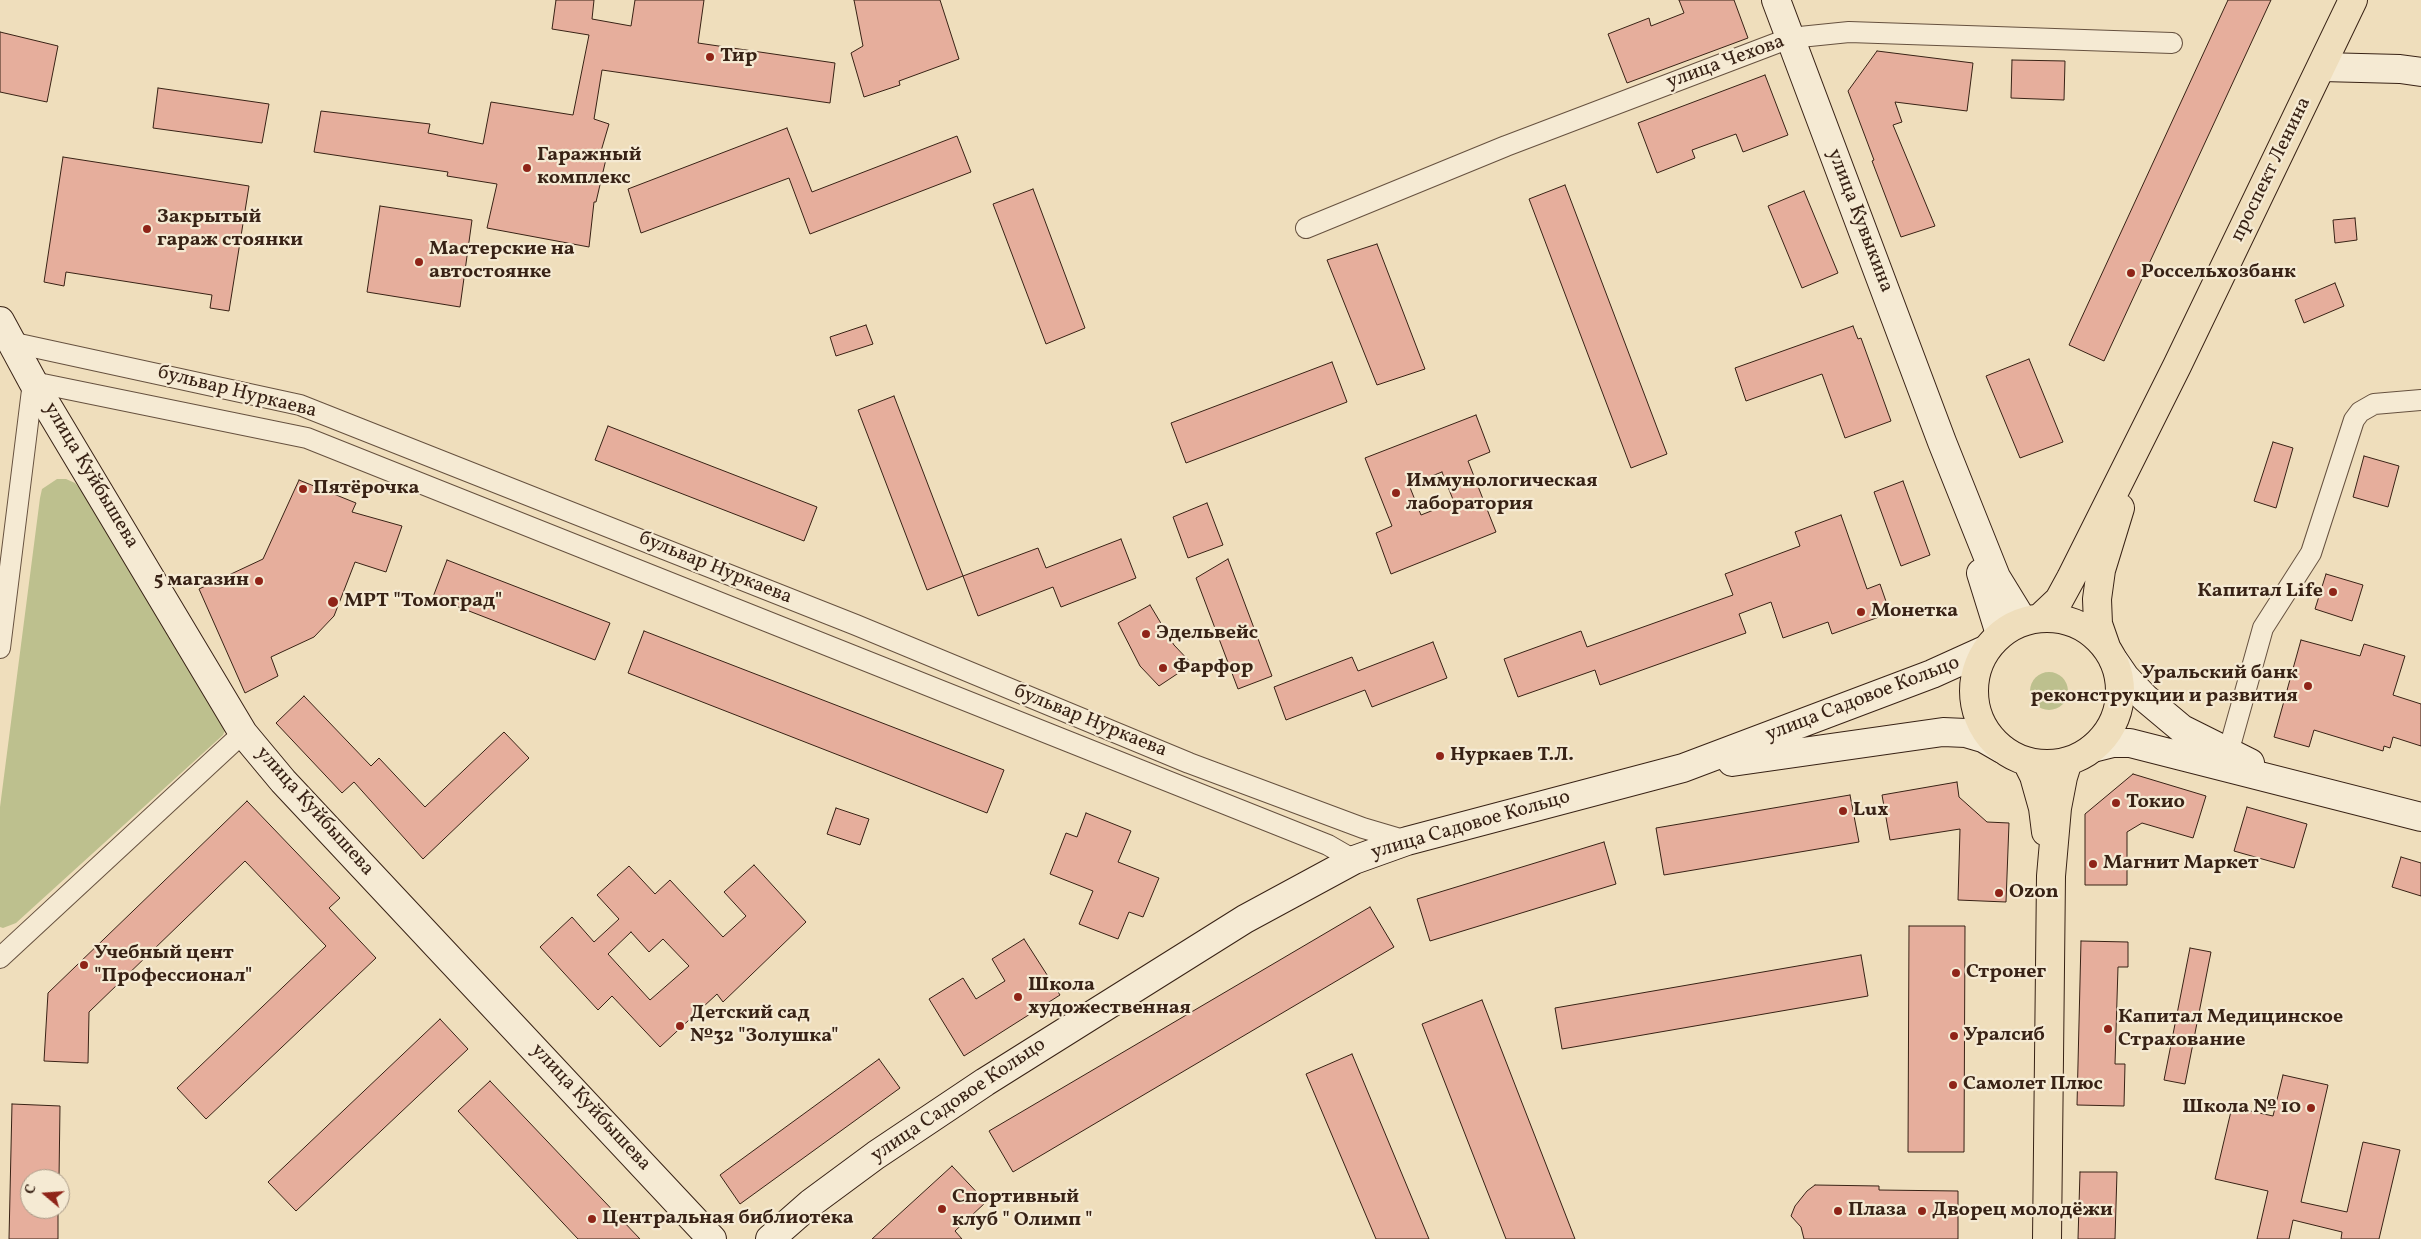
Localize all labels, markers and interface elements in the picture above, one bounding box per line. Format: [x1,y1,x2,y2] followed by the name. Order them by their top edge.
[1664,31,1788,95] street label: улица Чехова
[720,45,757,69] place label: Тир
[704,51,716,63] marker: Тир
[2227,94,2317,246] street label: проспект Ленина
[537,144,641,191] place label: Гаражный комплекс
[1821,146,1897,296] street label: улица Кувыкина
[521,162,533,174] marker: Гаражный комплекс
[157,206,303,253] place label: Закрытый гараж стоянки
[141,223,153,235] marker: Закрытый гараж стоянки
[429,238,575,285] place label: Мастерские на автостоянке
[413,256,425,268] marker: Мастерские на автостоянке
[2141,261,2296,285] place label: Россельхозбанк
[2125,267,2137,279] marker: Россельхозбанк
[155,362,319,424] street label: бульвар Нуркаева
[37,399,143,553] street label: улица Куйбышева
[1406,470,1598,517] place label: Иммунологическая лаборатория
[313,477,419,501] place label: Пятёрочка
[297,483,309,495] marker: Пятёрочка
[1390,487,1402,499] marker: Иммунологическая лаборатория
[635,527,795,611] street label: бульвар Нуркаева
[154,569,249,593] place label: 5 магазин
[253,575,265,587] marker: 5 магазин
[2197,580,2323,604] place label: Капитал Life
[2327,586,2339,598] marker: Капитал Life
[344,590,502,614] place label: МРТ "Томоград"
[326,595,340,609] marker: МРТ "Томоград"
[1871,600,1958,624] place label: Монетка
[1855,606,1867,618] marker: Монетка
[1156,622,1258,646] place label: Эдельвейс
[1140,628,1152,640] marker: Эдельвейс
[1763,652,1963,748] street label: улица Садовое Кольцо
[1173,656,1253,680] place label: Фарфор
[1157,662,1169,674] marker: Фарфор
[2031,662,2298,709] place label: Уральский банк реконструкции и развития
[1010,680,1170,764] street label: бульвар Нуркаева
[2302,680,2314,692] marker: Уральский банк реконструкции и развития
[250,742,378,882] street label: улица Куйбышева
[1450,744,1574,768] place label: Нуркаев Т.Л.
[1434,750,1446,762] marker: Нуркаев Т.Л.
[1369,786,1573,866] street label: улица Садовое Кольцо
[2126,791,2185,815] place label: Токио
[2110,797,2122,809] marker: Токио
[1853,799,1889,823] place label: Lux
[1837,805,1849,817] marker: Lux
[2103,852,2259,876] place label: Магнит Маркет
[2087,858,2099,870] marker: Магнит Маркет
[2009,881,2059,905] place label: Ozon
[1993,887,2005,899] marker: Ozon
[94,942,252,989] place label: Учебный цент "Профессионал"
[78,959,90,971] marker: Учебный цент "Профессионал"
[1966,961,2046,985] place label: Стронег
[1950,967,1962,979] marker: Стронег
[1028,974,1191,1021] place label: Школа художественная
[1012,991,1024,1003] marker: Школа художественная
[690,1002,839,1049] place label: Детский сад №32 "Золушка"
[2118,1006,2343,1053] place label: Капитал Медицинское Страхование
[674,1020,686,1032] marker: Детский сад №32 "Золушка"
[2102,1023,2114,1035] marker: Капитал Медицинское Страхование
[1964,1024,2045,1048] place label: Уралсиб
[1948,1030,1960,1042] marker: Уралсиб
[867,1033,1051,1169] street label: улица Садовое Кольцо
[525,1039,655,1177] street label: улица Куйбышева
[1963,1073,2103,1097] place label: Самолет Плюс
[1947,1079,1959,1091] marker: Самолет Плюс
[2182,1096,2301,1120] place label: Школа № 10
[2305,1102,2317,1114] marker: Школа № 10
[20,1169,70,1219] north arrow
[21,1182,42,1197] text: С
[952,1186,1093,1233] place label: Спортивный клуб " Олимп "
[1848,1199,1907,1223] place label: Плаза
[1932,1199,2113,1223] place label: Дворец молодёжи
[936,1203,948,1215] marker: Спортивный клуб " Олимп "
[1832,1205,1844,1217] marker: Плаза
[1916,1205,1928,1217] marker: Дворец молодёжи
[602,1207,854,1231] place label: Центральная библиотека
[586,1213,598,1225] marker: Центральная библиотека

